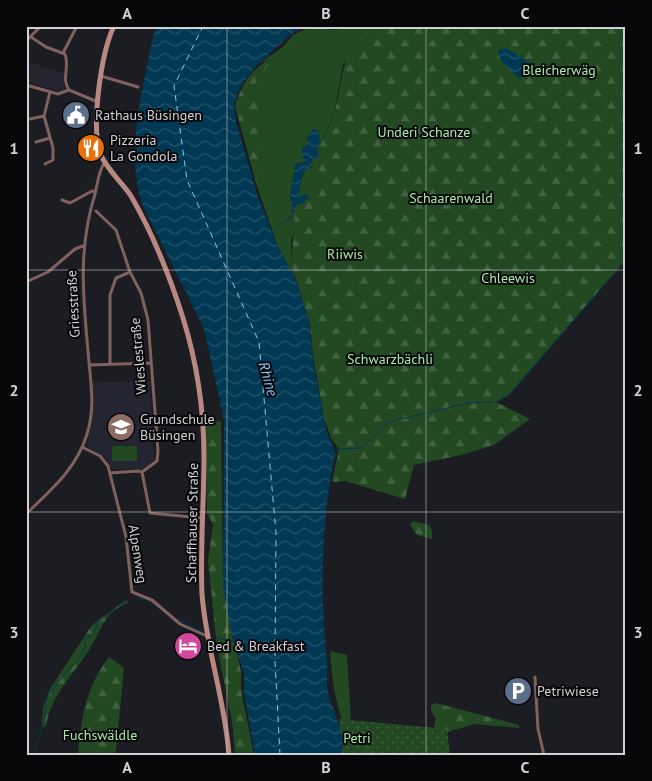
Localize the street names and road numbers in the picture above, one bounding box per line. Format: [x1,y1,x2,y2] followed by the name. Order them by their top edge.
[62,270,84,338] street label: Griesstraße
[126,317,150,395] street label: Wieslestraße
[182,463,202,583] street label: Schaffhauser Straße
[124,523,152,585] street label: Alpenweg

